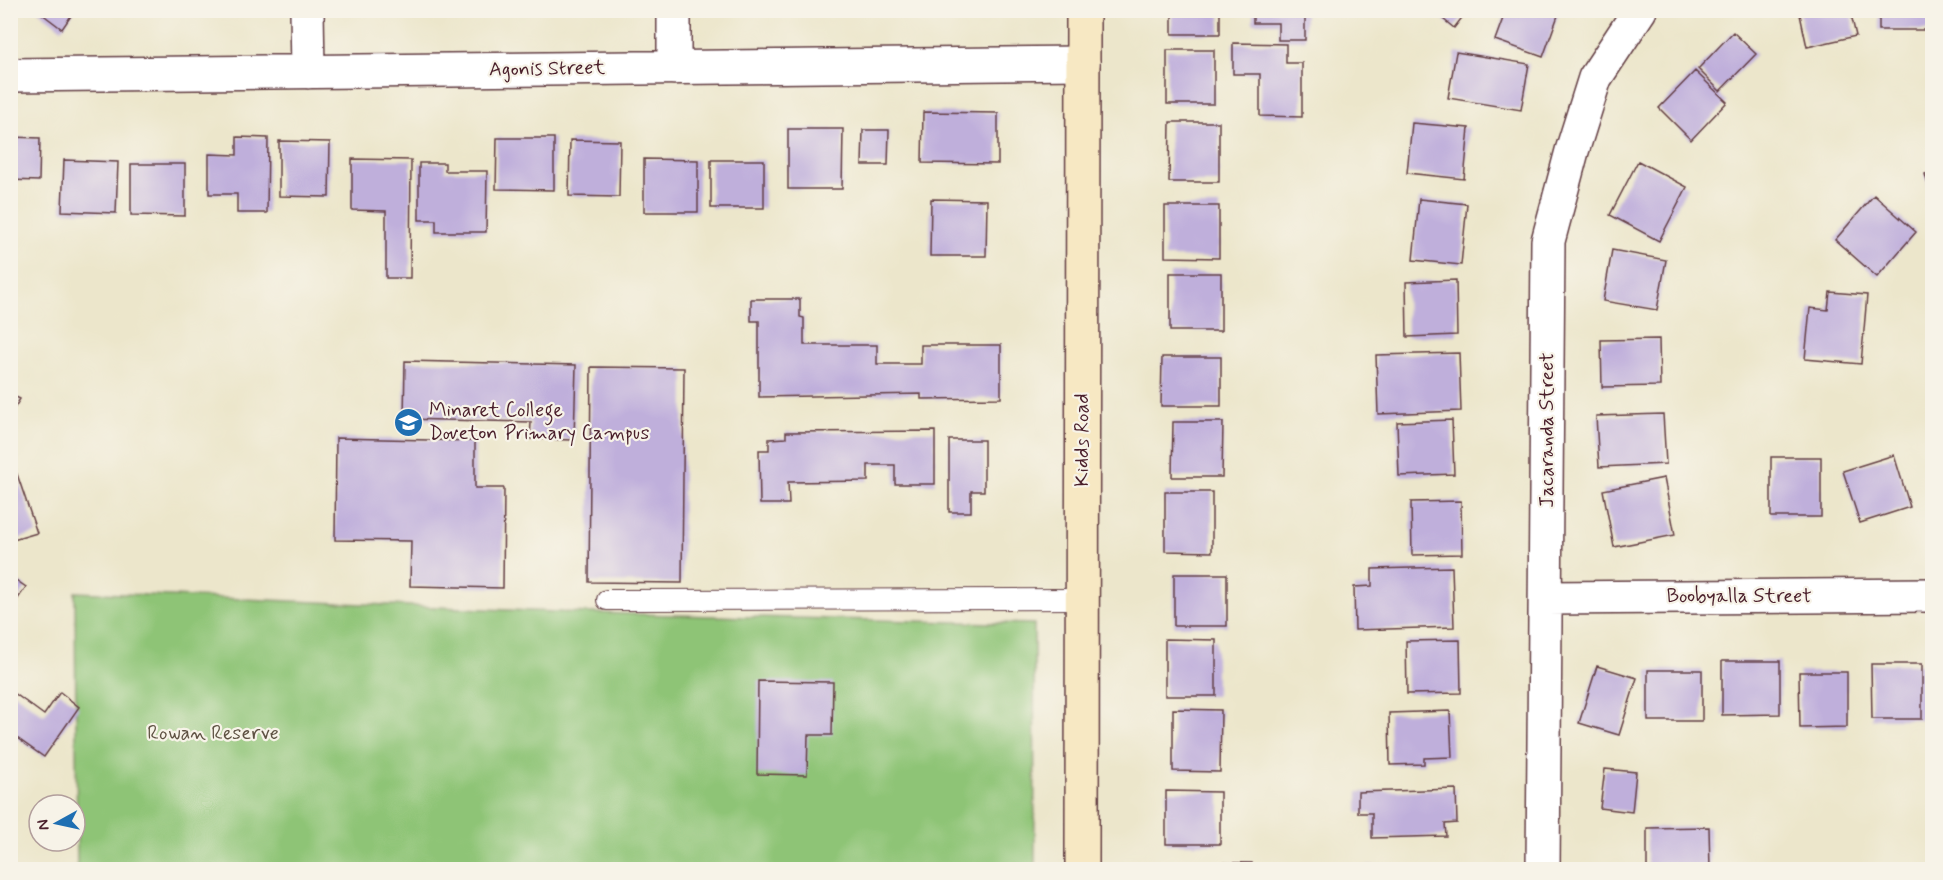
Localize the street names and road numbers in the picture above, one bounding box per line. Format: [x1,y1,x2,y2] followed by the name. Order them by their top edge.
[489,54,606,84] street label: Agonis Street
[1534,352,1561,508] street label: Jacaranda Street
[1069,393,1096,487] street label: Kidds Road
[1666,583,1812,610] street label: Boobyalla Street

